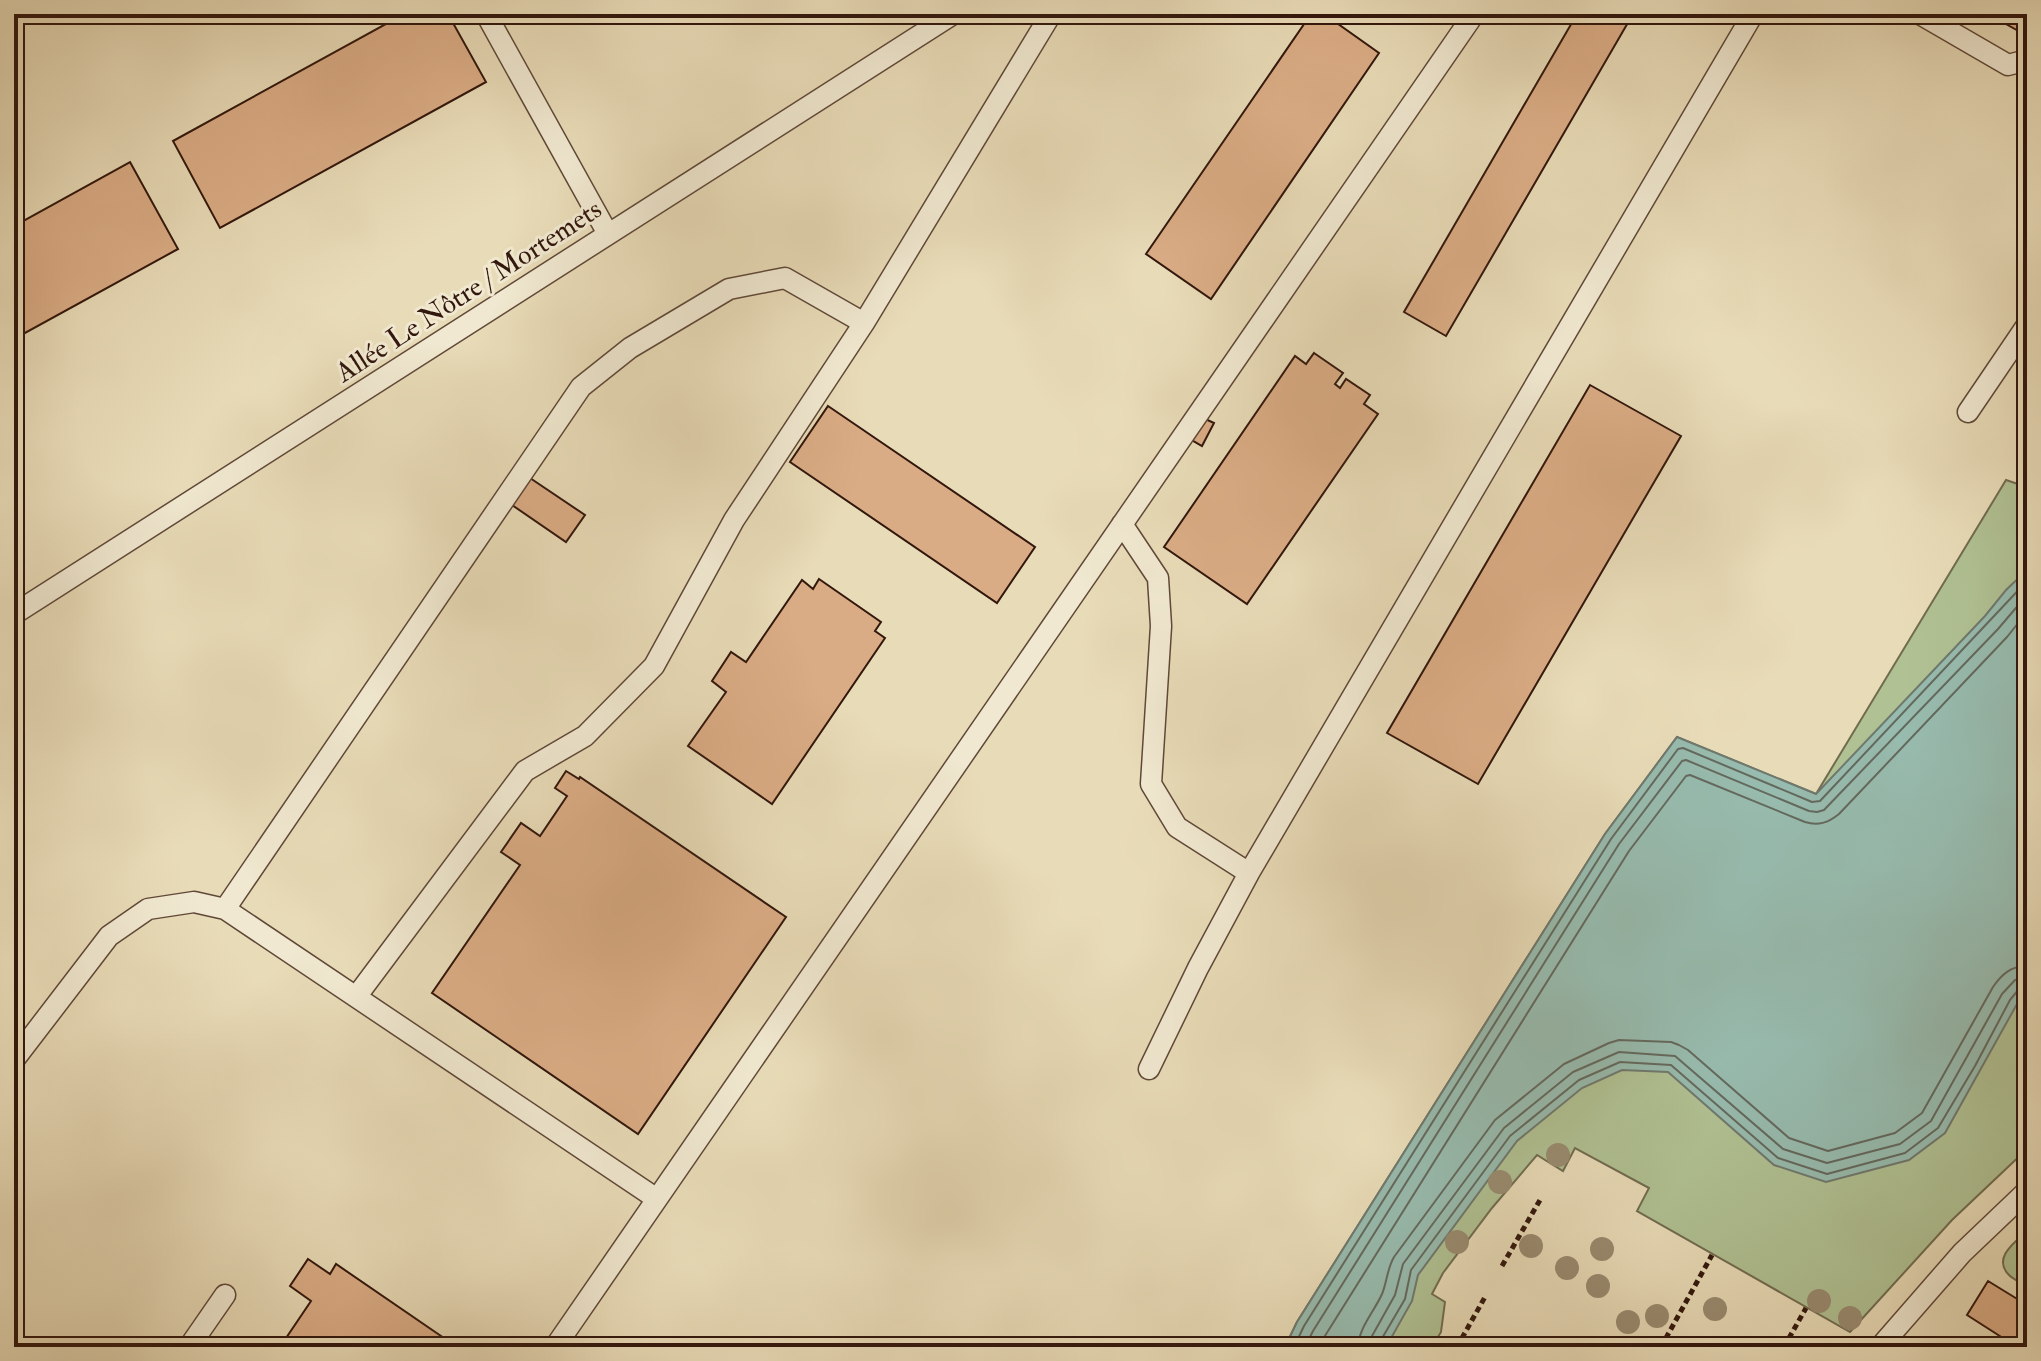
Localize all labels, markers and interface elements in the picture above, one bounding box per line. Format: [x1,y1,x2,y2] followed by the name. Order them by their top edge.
[328,192,609,391] street label: Allée Le Nôtre / Mortemets

